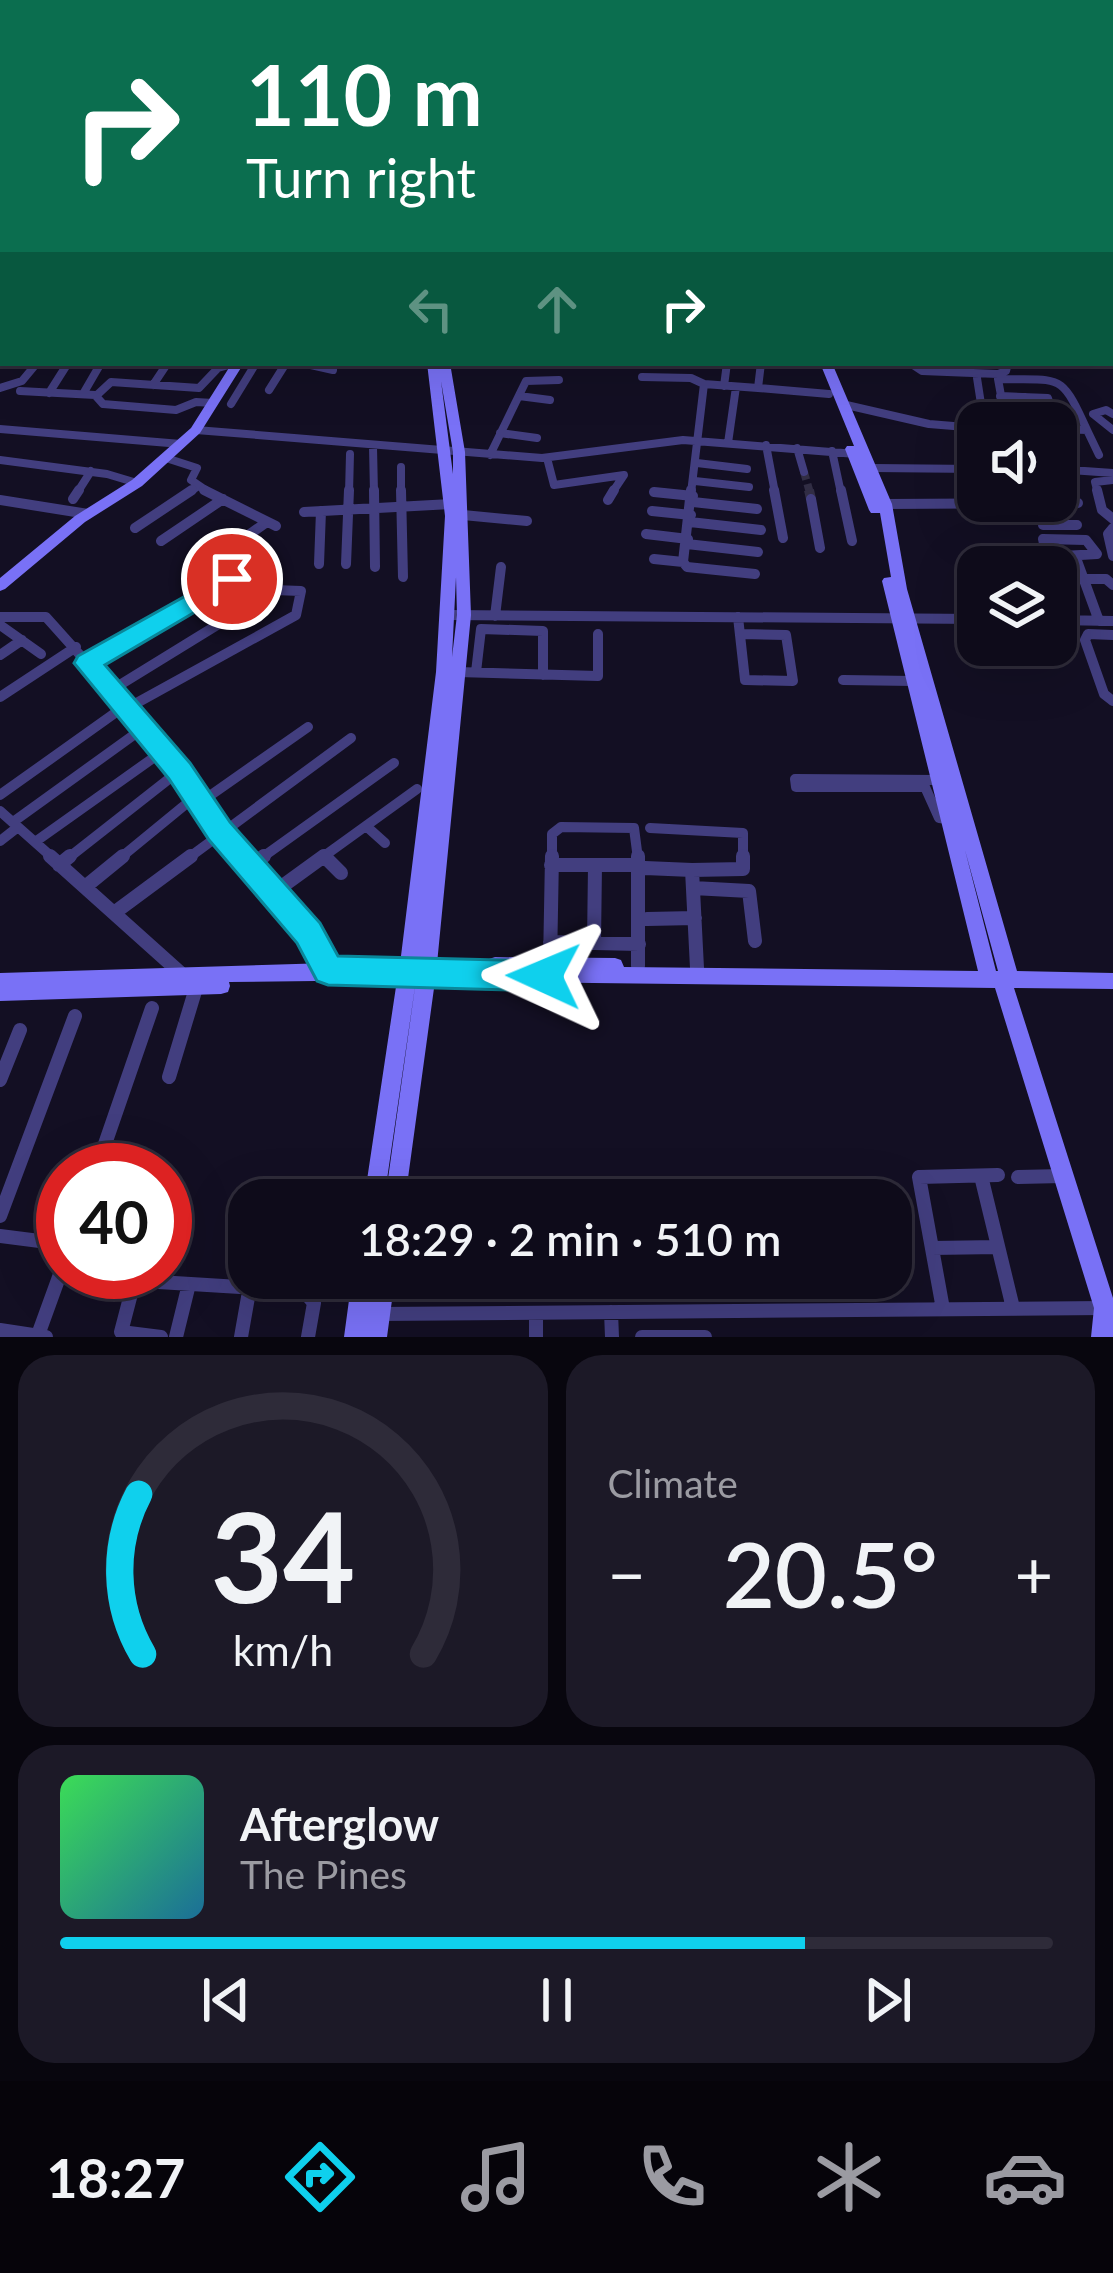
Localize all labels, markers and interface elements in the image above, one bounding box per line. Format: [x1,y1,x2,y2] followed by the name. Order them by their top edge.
[246,43,483,144] text: 110 m
[48,48,204,204] icon: right
[246,145,476,210] text: Turn right
[398,276,464,342] icon: left
[524,276,590,342] icon: ahead
[650,276,716,342] icon: right
[957,402,1077,666] map controls
[957,402,1077,522] button: sound
[181,528,283,630] pin
[199,546,265,612] icon: arrive
[957,546,1077,666] button: layers
[481,913,607,1039] position arrow
[36,1143,192,1299] speed limit sign: 40
[359,1212,781,1266] text: 18:29 · 2 min · 510 m
[608,1460,738,1506] text: Climate
[210,1480,355,1630] text: 34
[723,1519,938,1627] text: 20.5°
[608,1534,646,1613] text: −
[1015,1534,1053,1613] text: +
[233,1624,333,1675] text: km/h
[240,1797,439,1851] text: Afterglow
[240,1851,407,1897] text: The Pines
[193,1967,259,2033] icon: previous
[524,1967,590,2033] icon: pause
[855,1967,921,2033] icon: next
[278,2135,362,2219] icon: directions
[454,2135,538,2219] icon: music
[630,2135,714,2219] icon: phone
[807,2135,891,2219] icon: climate
[983,2135,1067,2219] icon: car
[46,2145,185,2210] text: 18:27

